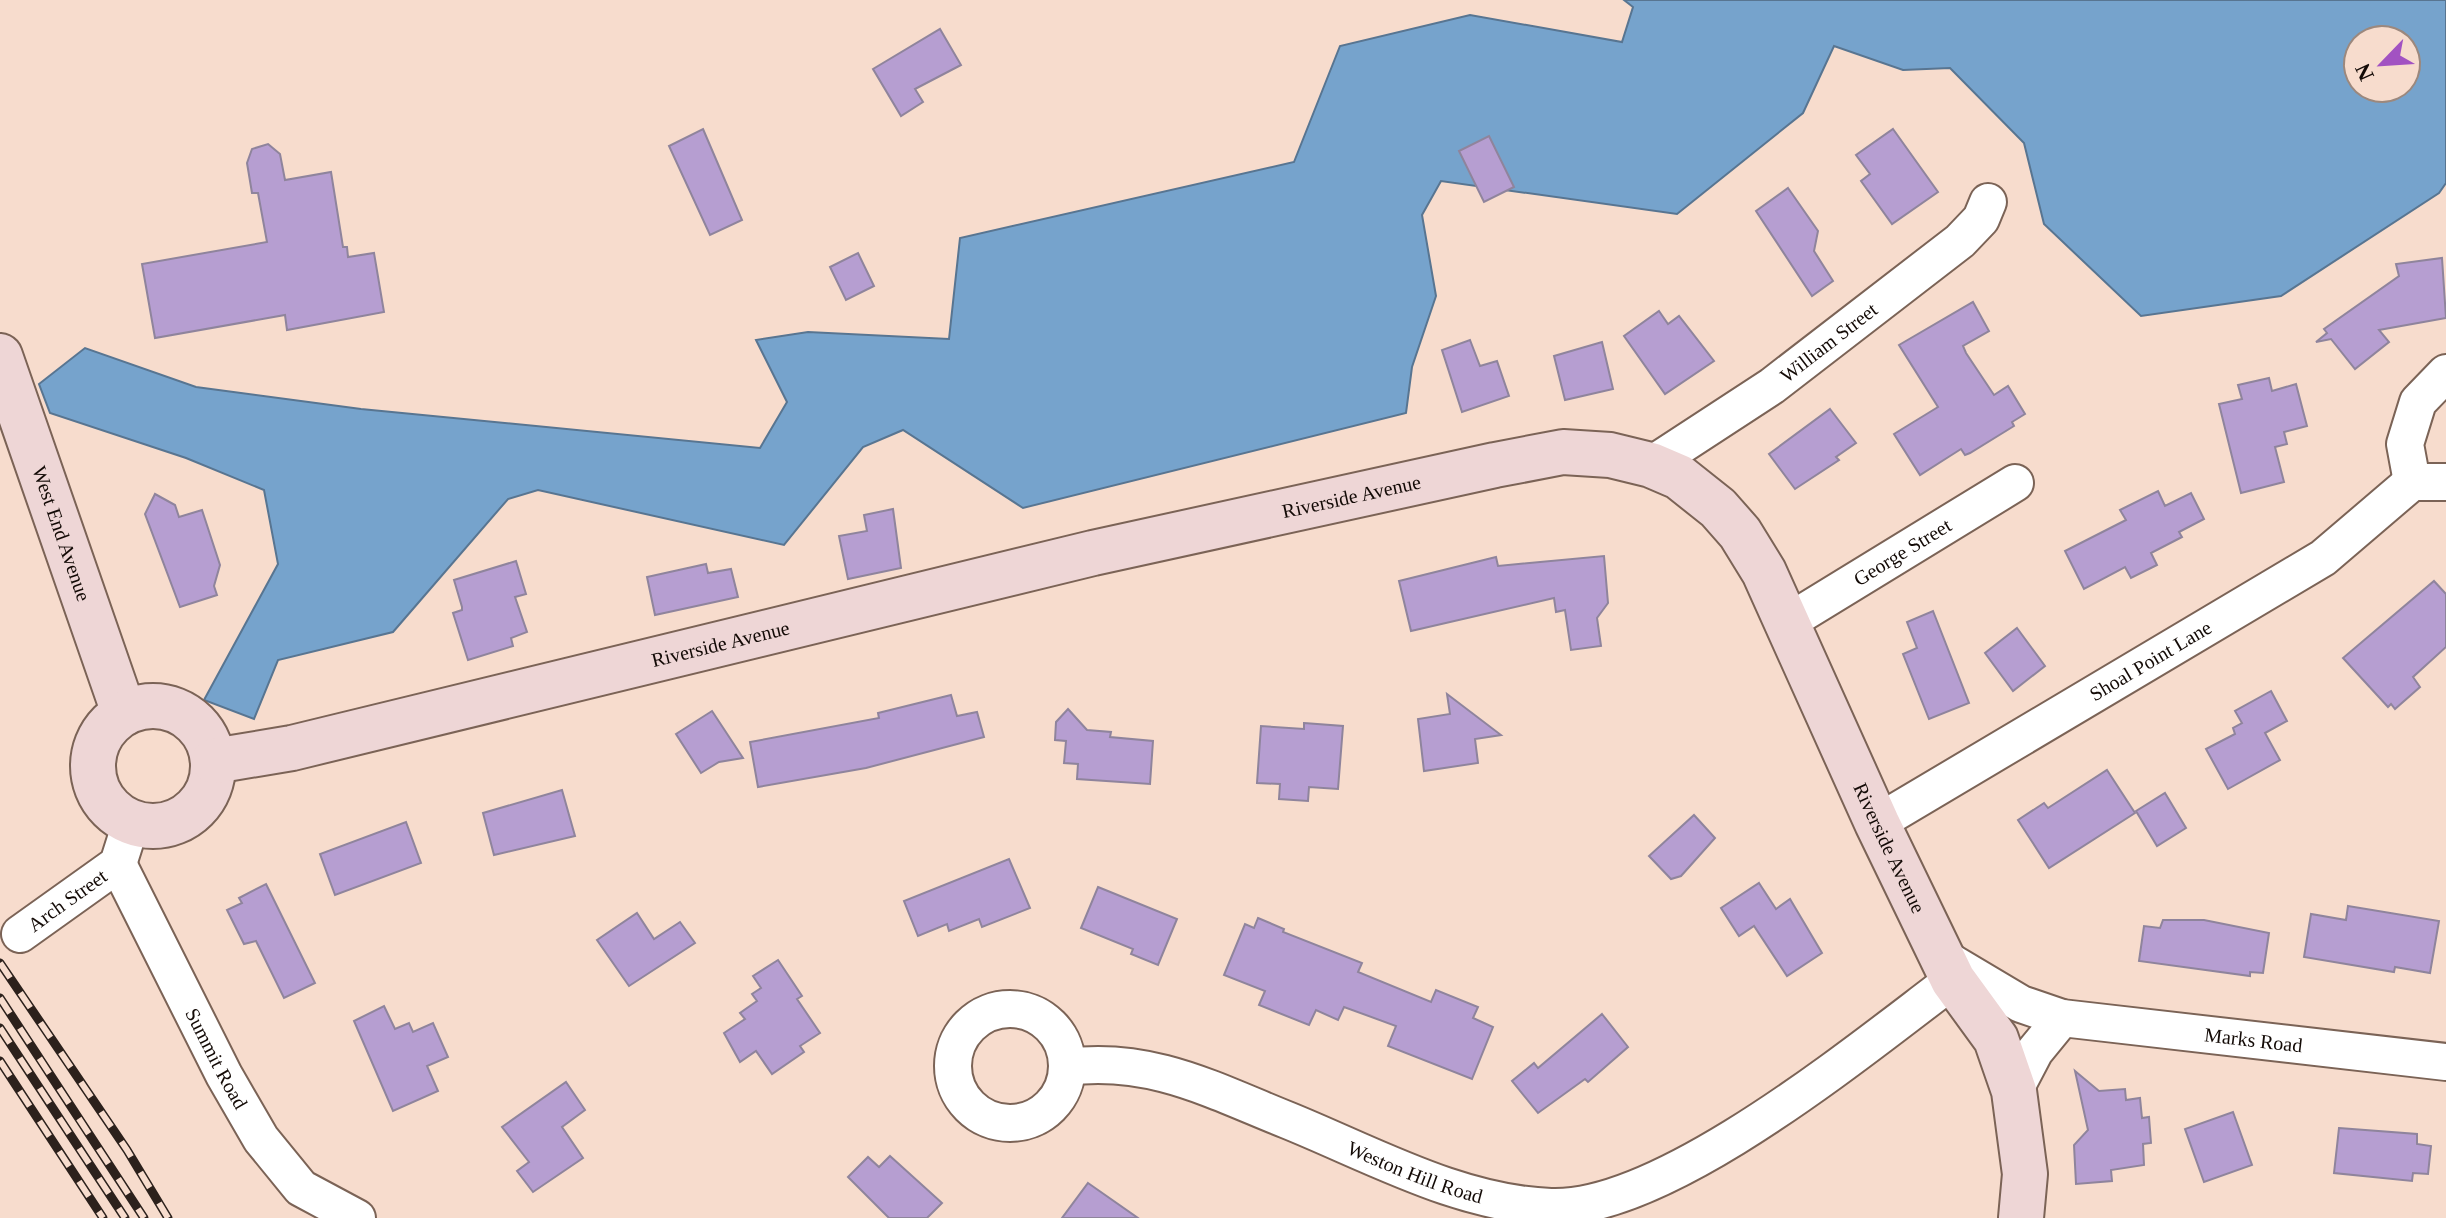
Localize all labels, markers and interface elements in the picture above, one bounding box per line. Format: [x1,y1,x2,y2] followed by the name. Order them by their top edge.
[2342,24,2422,104] north arrow
[2350,60,2379,85] text: N
[1776,298,1882,387] street label: William Street
[28,463,95,604] street label: West End Avenue
[1280,471,1423,522] street label: Riverside Avenue
[1850,514,1955,590] street label: George Street
[649,616,792,671] street label: Riverside Avenue
[2086,616,2215,705] street label: Shoal Point Lane
[1849,779,1930,917] street label: Riverside Avenue
[23,864,111,936] street label: Arch Street
[181,1004,252,1113] street label: Summit Road
[2203,1023,2304,1056] street label: Marks Road
[1344,1137,1485,1207] street label: Weston Hill Road

